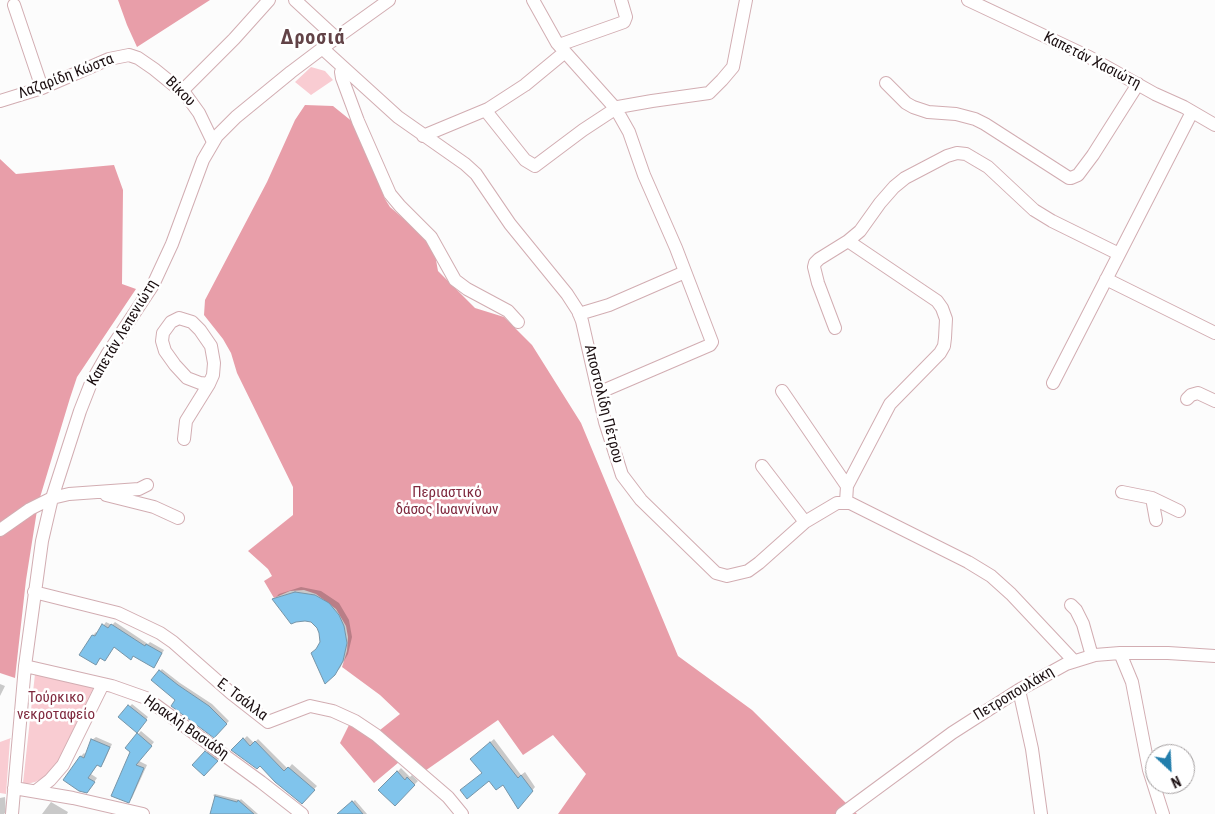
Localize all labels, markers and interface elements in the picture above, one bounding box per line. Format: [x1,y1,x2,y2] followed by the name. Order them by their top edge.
[280,27,346,51] district label: Δροσιά
[1040,29,1144,93] street label: Καπετάν Χασιώτη
[16,50,116,104] street label: Λαζαρίδη Κώστα
[161,73,199,111] street label: Βίκου
[84,277,162,389] street label: Καπετάν Λεπενιώτη
[580,343,626,465] street label: Αποστολίδη Πέτρου
[395,484,499,519] park label: Περιαστικό δάσος Ιωαννίνων
[971,663,1057,725] street label: Πετροπουλάκη
[213,675,271,725] street label: Ε. Τσάλλα
[17,689,95,724] park label: Τούρκικο νεκροταφείο
[140,692,232,764] street label: Ηρακλή Βασιάδη
[1145,744,1195,794] north arrow
[1169,773,1183,791] text: N

